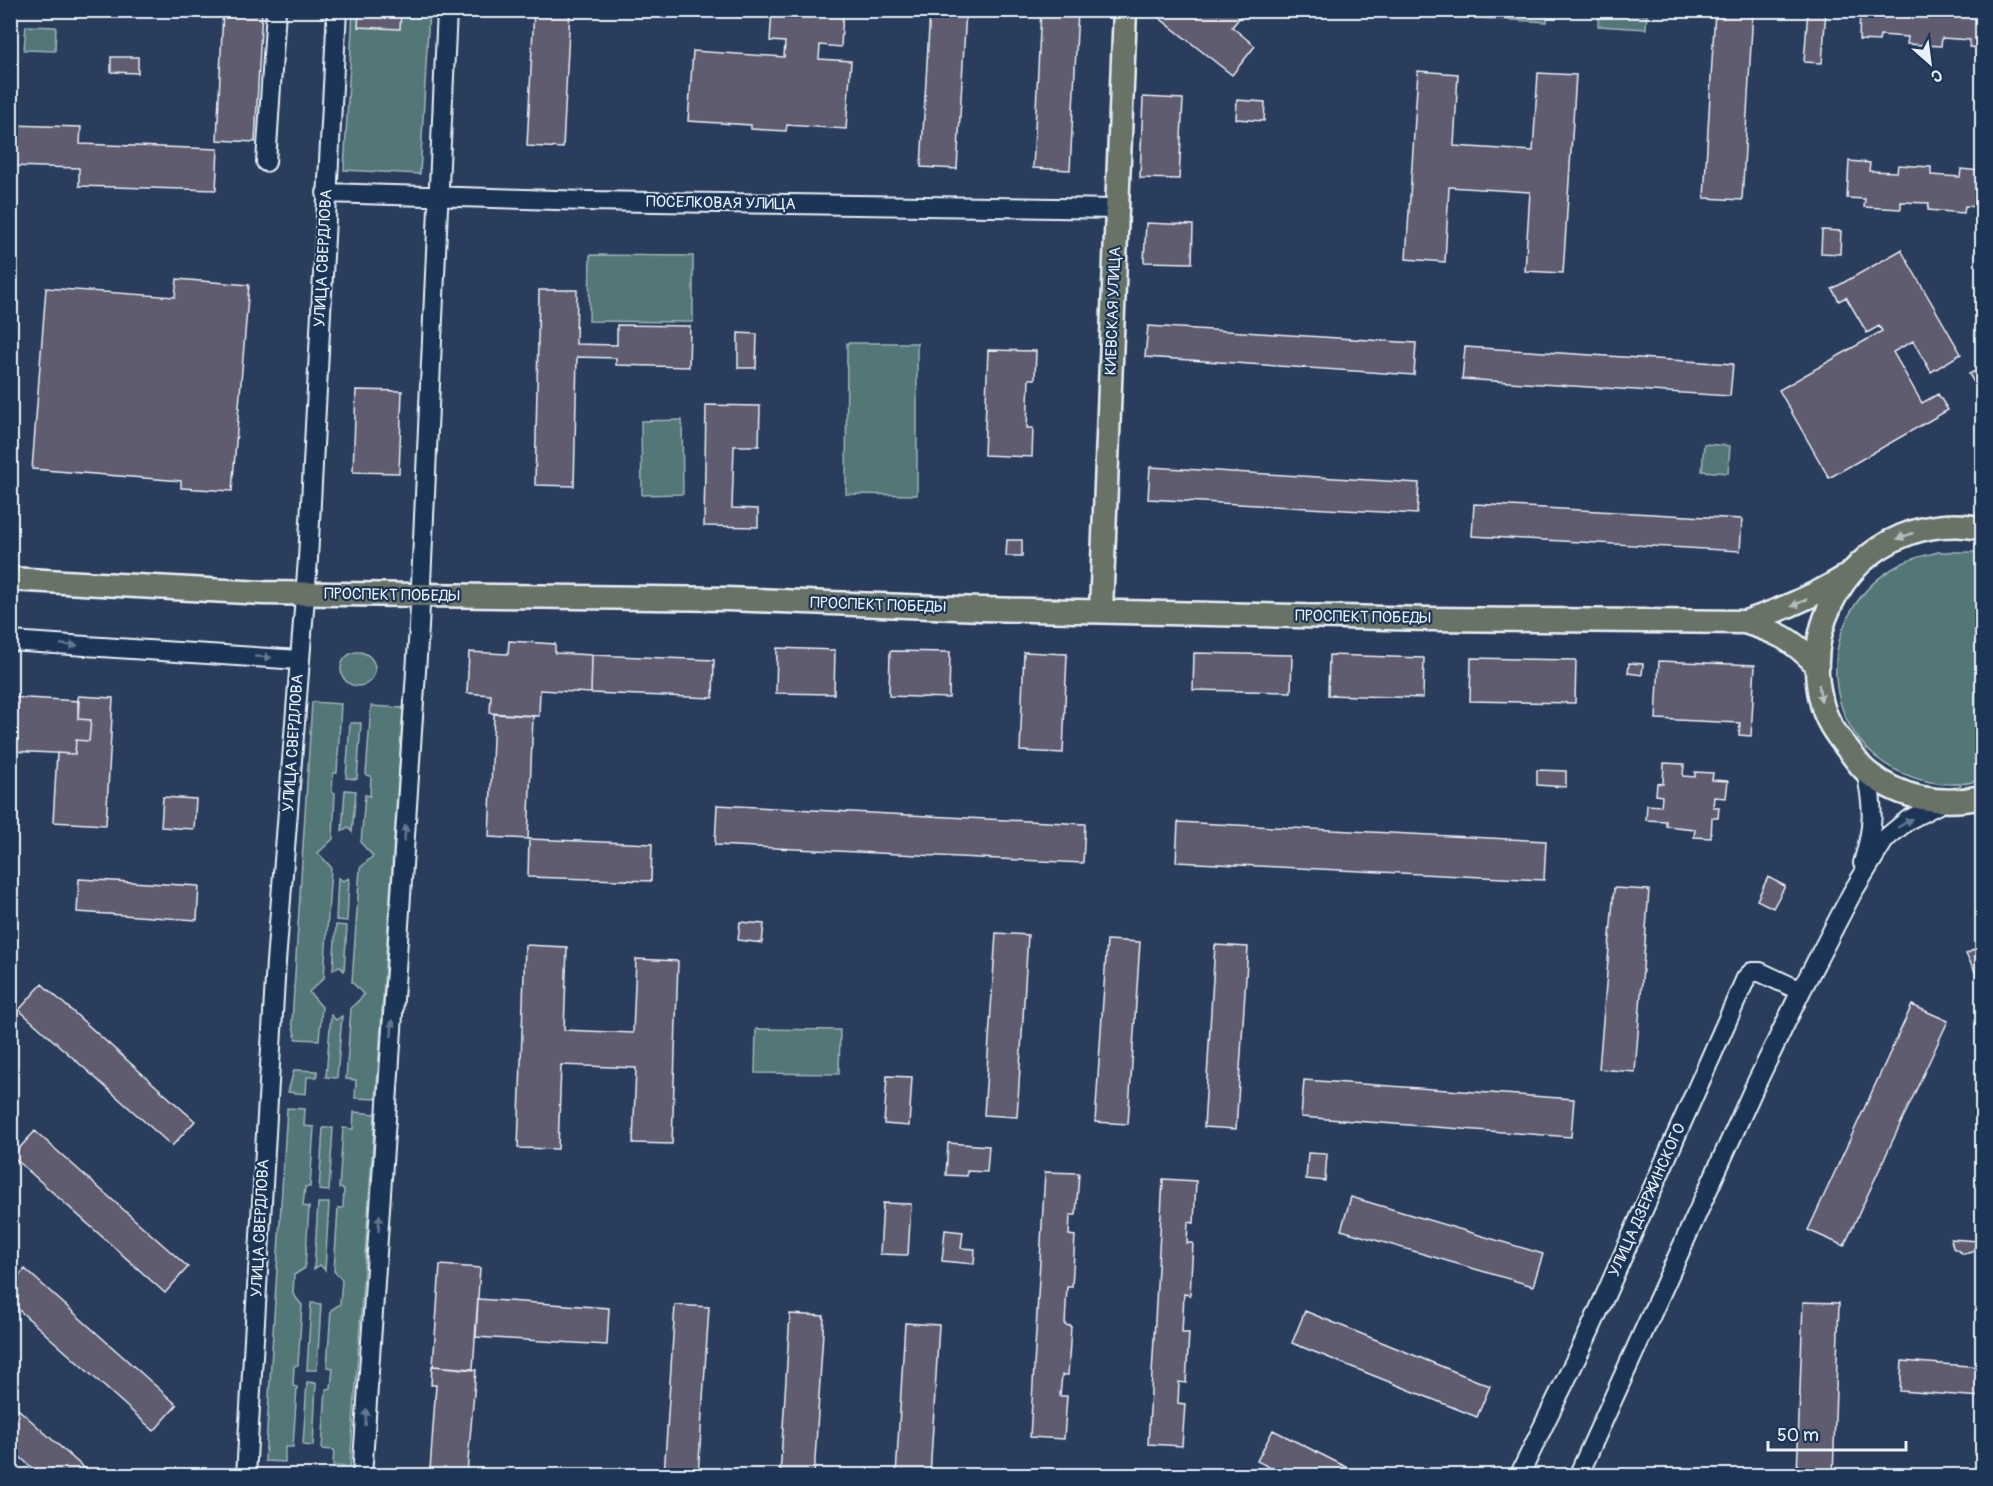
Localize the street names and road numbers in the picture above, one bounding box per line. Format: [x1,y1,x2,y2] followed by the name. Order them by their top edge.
[309,189,337,327] street label: УЛИЦА СВЕРДЛОВА
[646,192,796,214] street label: ПОСЕЛКОВАЯ УЛИЦА
[1101,246,1125,376] street label: КИЕВСКАЯ УЛИЦА
[324,584,461,606] street label: ПРОСПЕКТ ПОБЕДЫ
[810,593,947,617] street label: ПРОСПЕКТ ПОБЕДЫ
[1295,606,1432,628] street label: ПРОСПЕКТ ПОБЕДЫ
[278,673,308,813] street label: УЛИЦА СВЕРДЛОВА
[1604,1120,1690,1280] street label: УЛИЦА ДЗЕРЖИНСКОГО
[246,1159,274,1297] street label: УЛИЦА СВЕРДЛОВА

